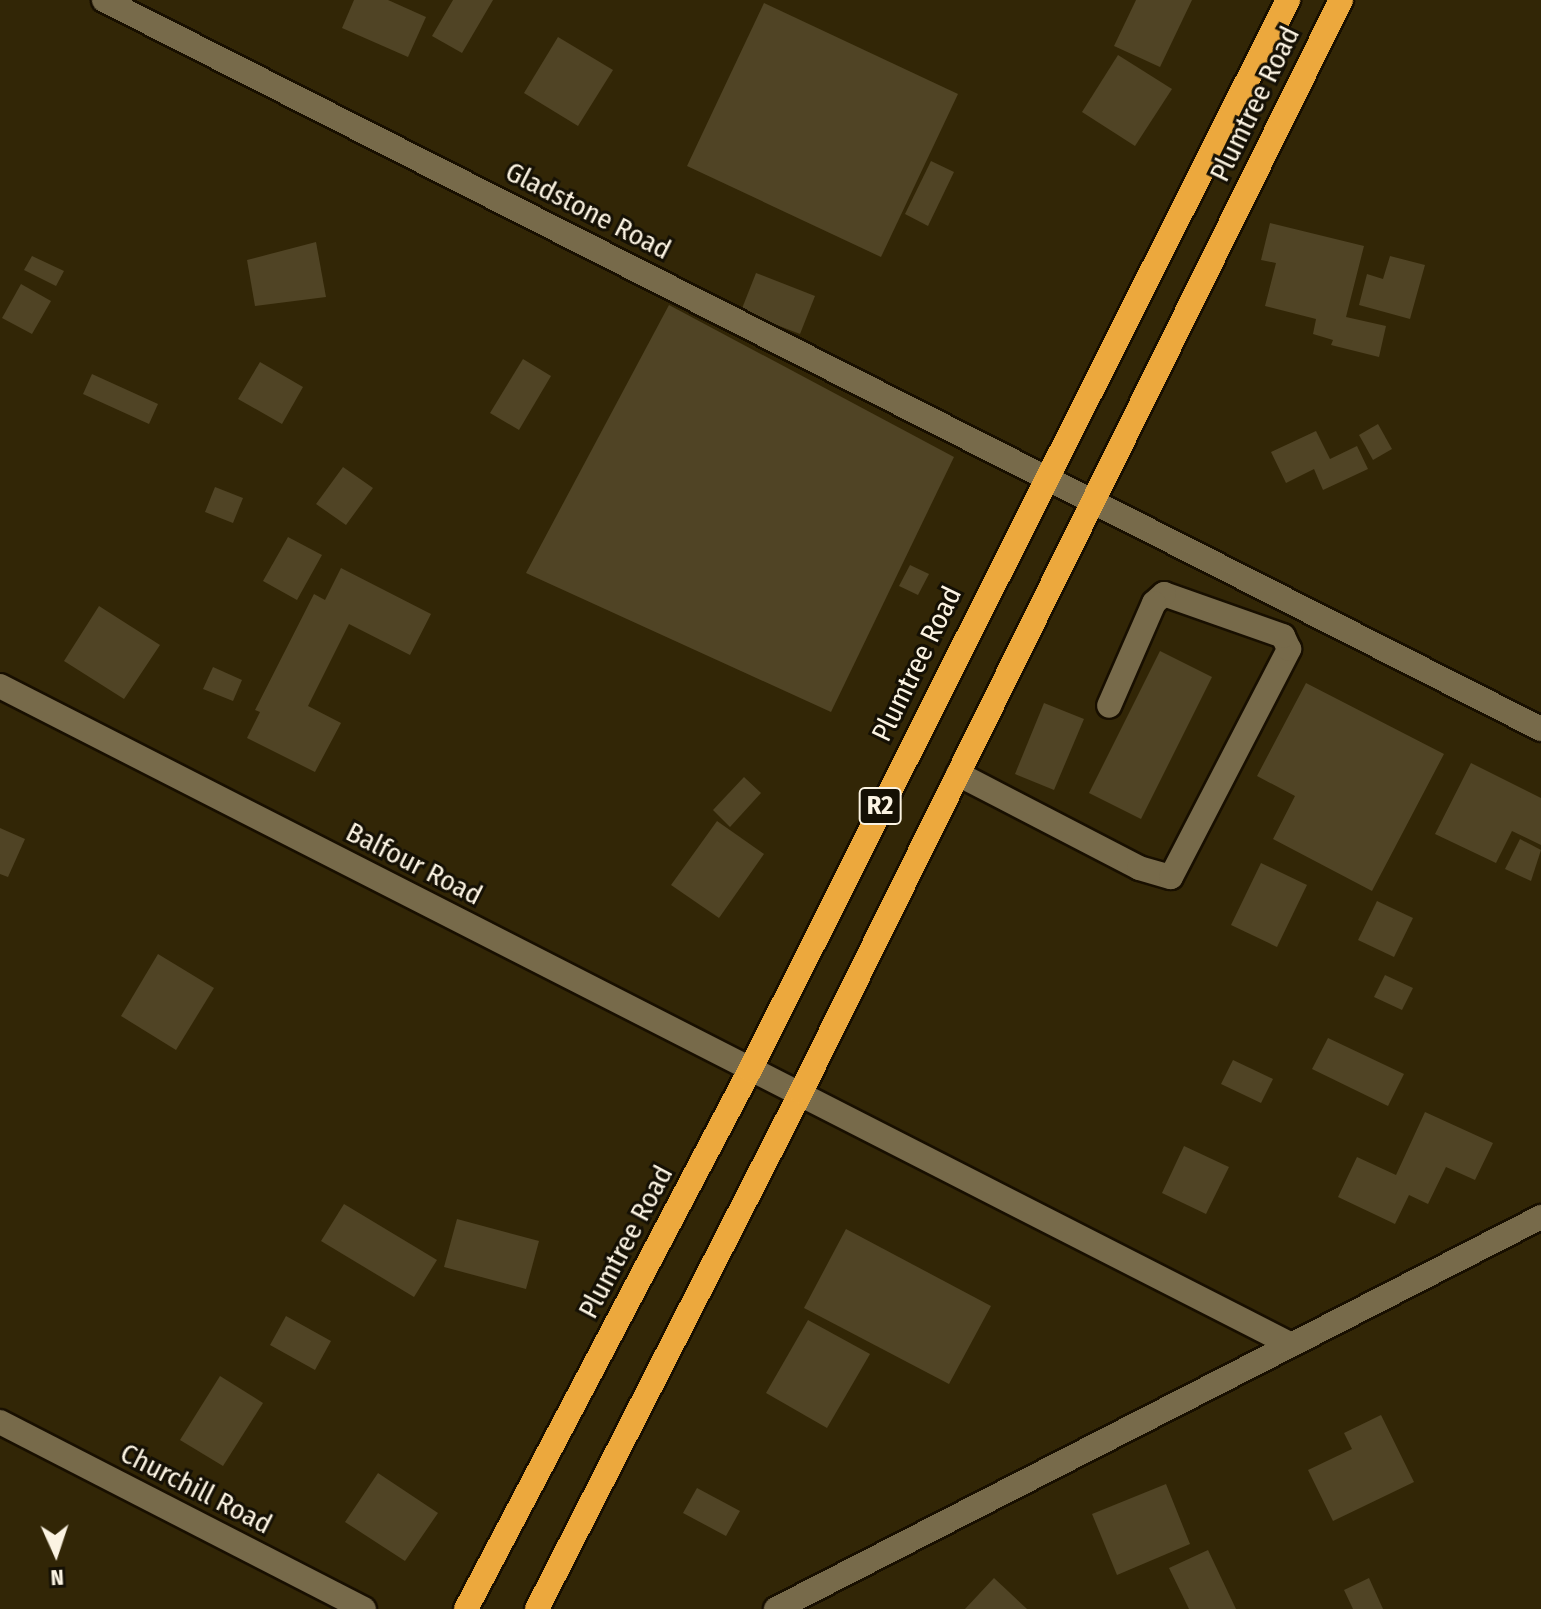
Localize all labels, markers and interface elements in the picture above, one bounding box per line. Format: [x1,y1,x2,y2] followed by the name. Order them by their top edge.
[1203,21,1307,187] street label: Plumtree Road
[500,155,676,267] street label: Gladstone Road
[865,581,969,747] street label: Plumtree Road
[858,784,902,828] road number: R2
[340,815,488,913] street label: Balfour Road
[572,1160,680,1324] street label: Plumtree Road
[115,1436,277,1542] street label: Churchill Road
[16,1513,96,1593] north arrow
[50,1564,65,1591] text: N

